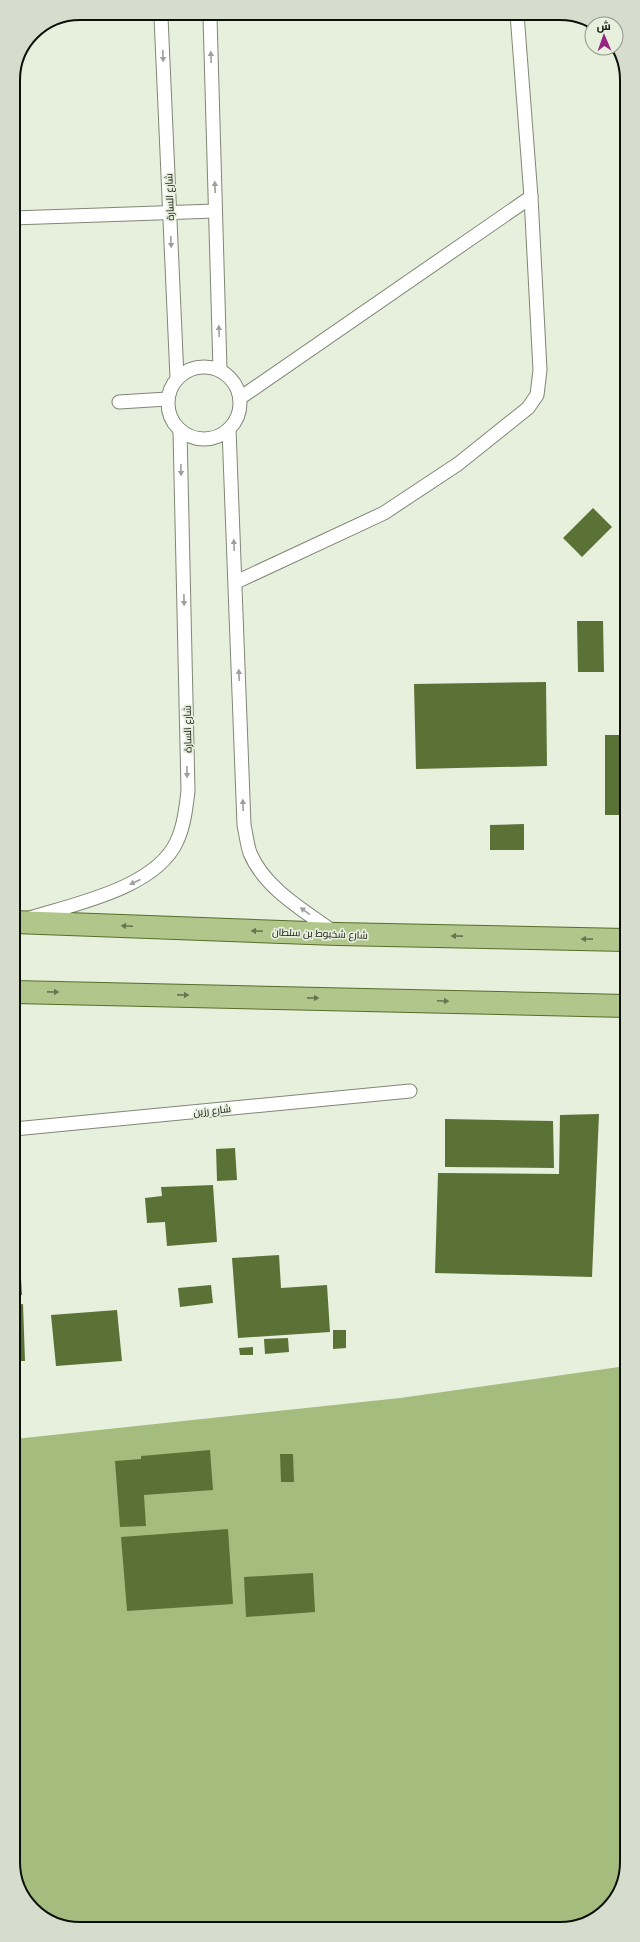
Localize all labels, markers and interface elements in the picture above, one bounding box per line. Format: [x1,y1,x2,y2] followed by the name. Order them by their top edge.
[584,16,624,56] north arrow
[596,18,611,33] text: ش
[160,50,166,63] one-way arrow
[208,50,214,63] one-way arrow
[161,173,177,221] street label: شارع السارة
[212,180,218,193] one-way arrow
[168,236,174,249] one-way arrow
[215,325,222,337] one-way arrow
[178,464,184,477] one-way arrow
[231,538,237,551] one-way arrow
[181,594,188,606] one-way arrow
[236,668,242,681] one-way arrow
[180,705,194,753] street label: شارع السارة
[184,766,191,778] one-way arrow
[240,799,247,811] one-way arrow
[129,879,141,885] one-way arrow
[300,907,311,915] one-way arrow
[120,923,133,929] one-way arrow
[272,924,368,942] street label: شارع شخبوط بن سلطان
[250,928,263,934] one-way arrow
[450,933,463,939] one-way arrow
[580,936,593,942] one-way arrow
[47,989,59,996] one-way arrow
[177,992,190,998] one-way arrow
[307,995,320,1001] one-way arrow
[437,998,450,1004] one-way arrow
[193,1101,231,1119] street label: شارع رزين

